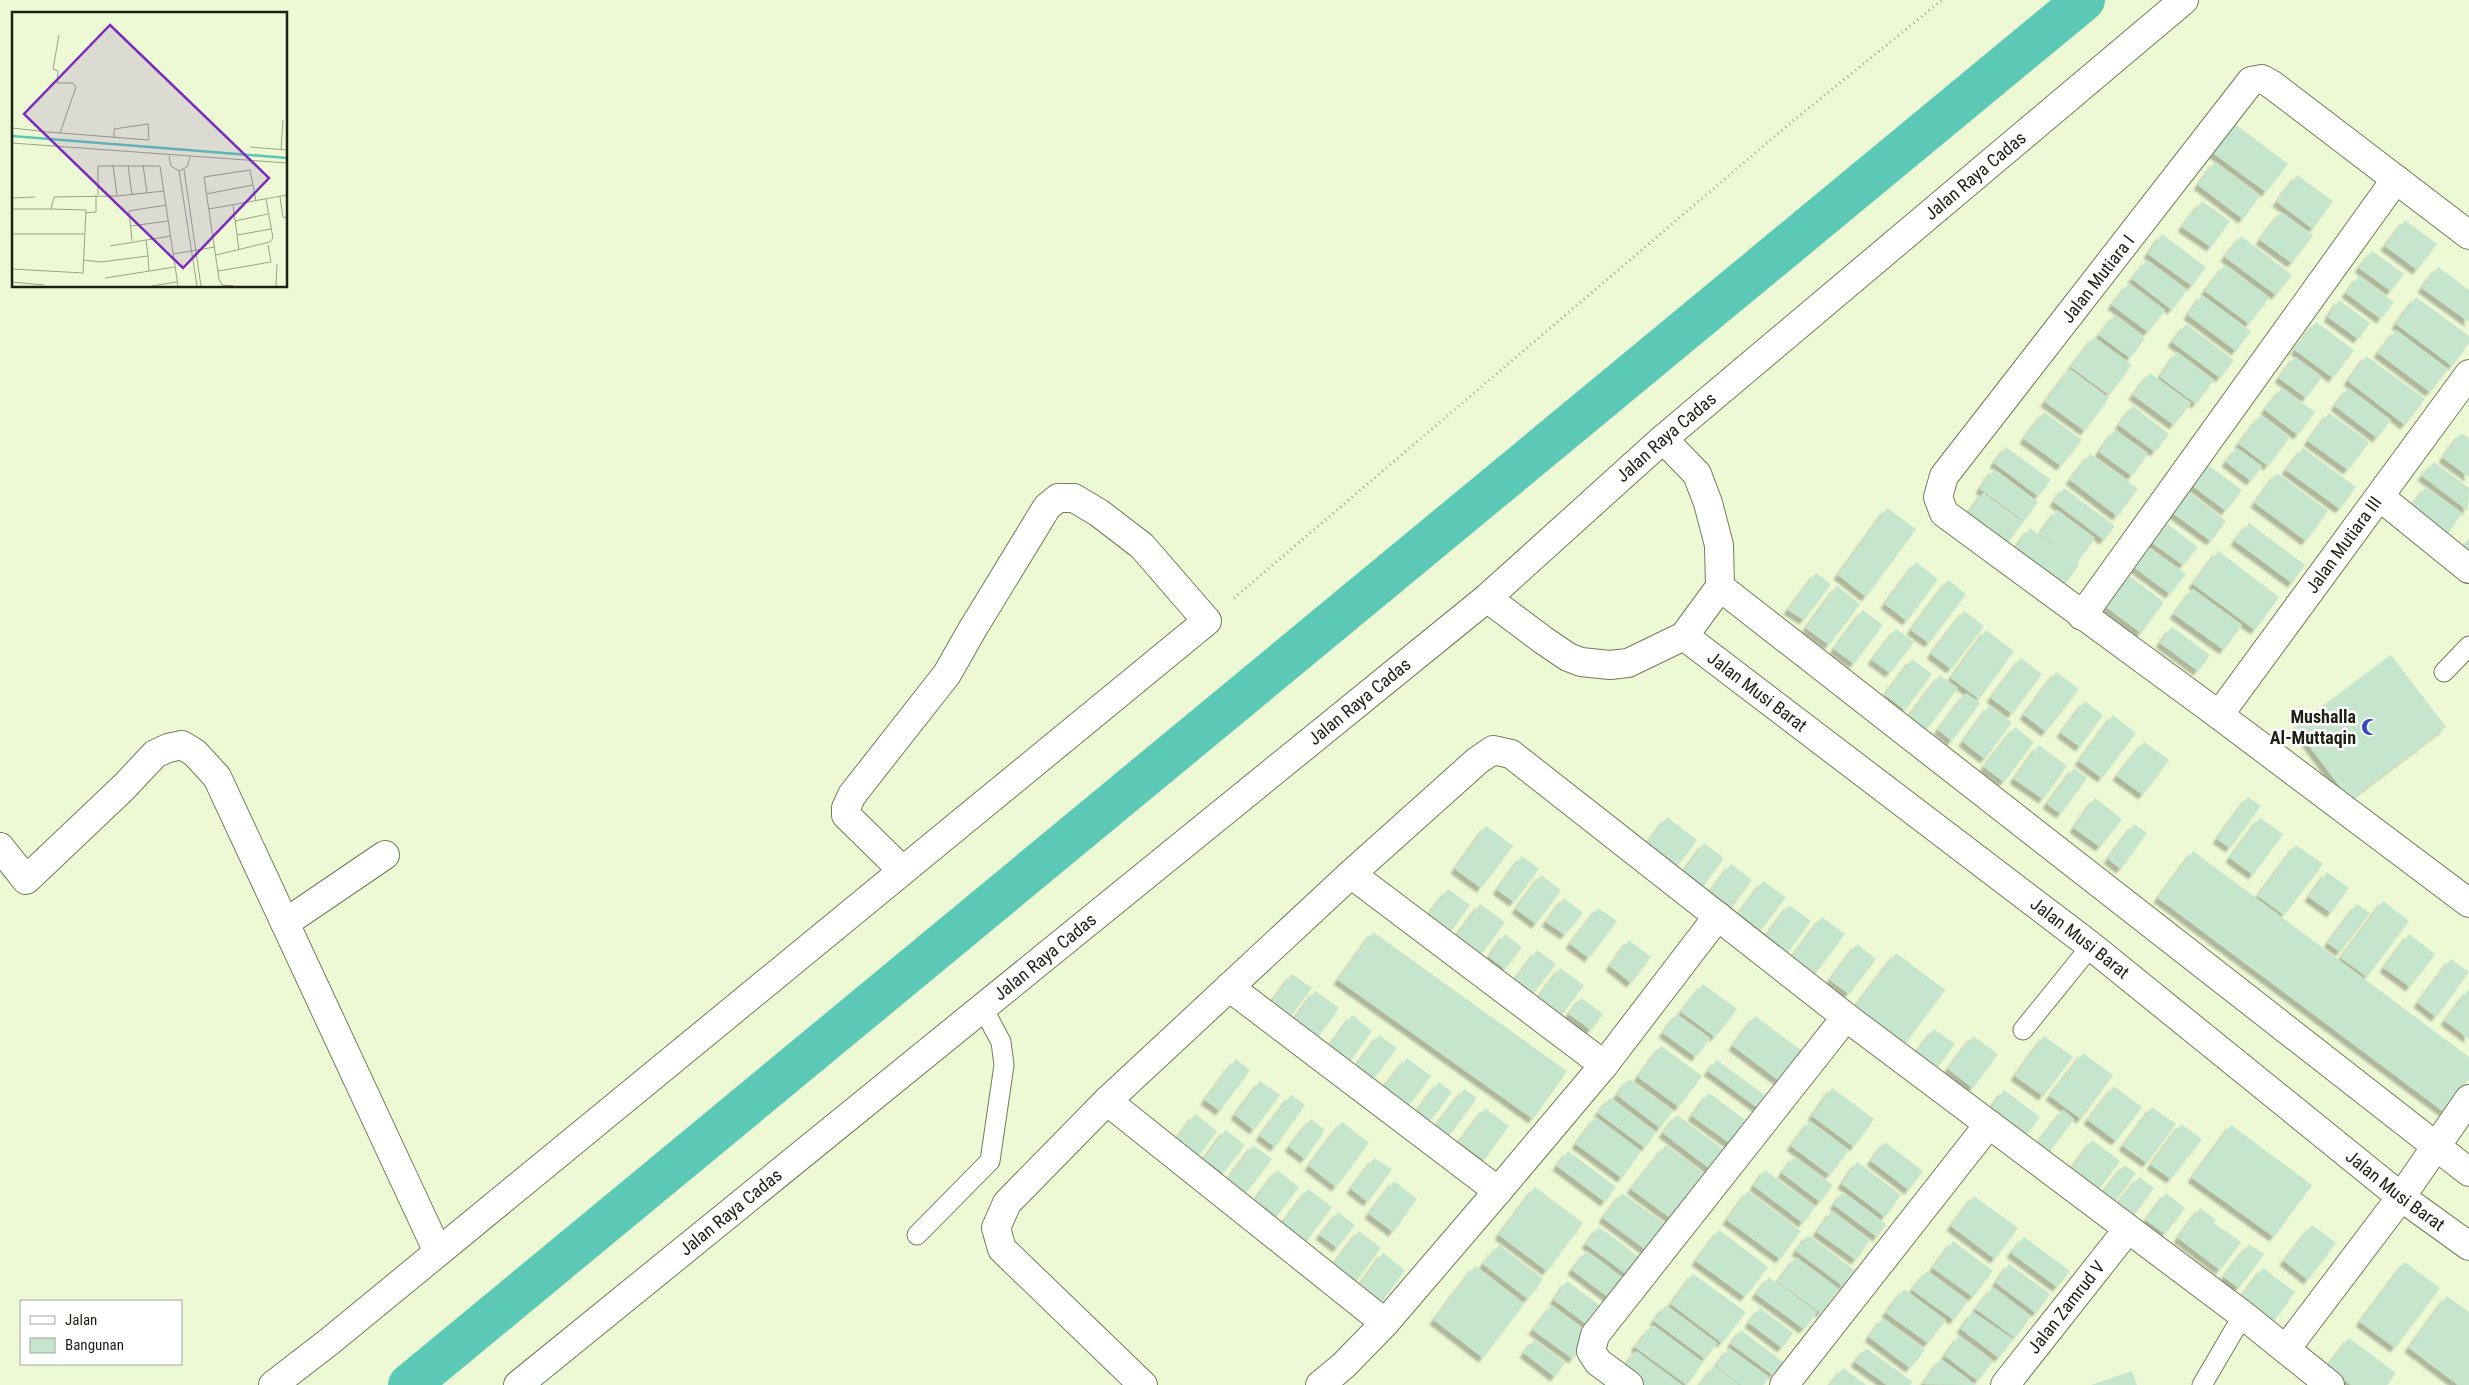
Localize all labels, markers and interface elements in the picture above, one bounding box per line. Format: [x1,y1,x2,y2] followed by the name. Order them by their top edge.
[12,12,288,288] inset map
[1920,127,2030,224] street label: Jalan Raya Cadas
[2057,231,2138,327] street label: Jalan Mutiara I
[1612,388,1720,486] street label: Jalan Raya Cadas
[2301,492,2386,597] street label: Jalan Mutiara III
[1704,647,1811,736] street label: Jalan Musi Barat
[1304,653,1415,749] street label: Jalan Raya Cadas
[2270,706,2356,748] place label: Mushalla Al-Muttaqin
[2360,717,2380,737] mosque icon: Mushalla Al-Muttaqin
[2027,893,2134,983] street label: Jalan Musi Barat
[989,909,1100,1004] street label: Jalan Raya Cadas
[2342,1146,2449,1235] street label: Jalan Musi Barat
[675,1164,786,1260] street label: Jalan Raya Cadas
[2023,1257,2109,1357] street label: Jalan Zamrud V
[20,1300,182,1365] legend
[65,1311,97,1329] text: Jalan
[65,1336,124,1354] text: Bangunan

